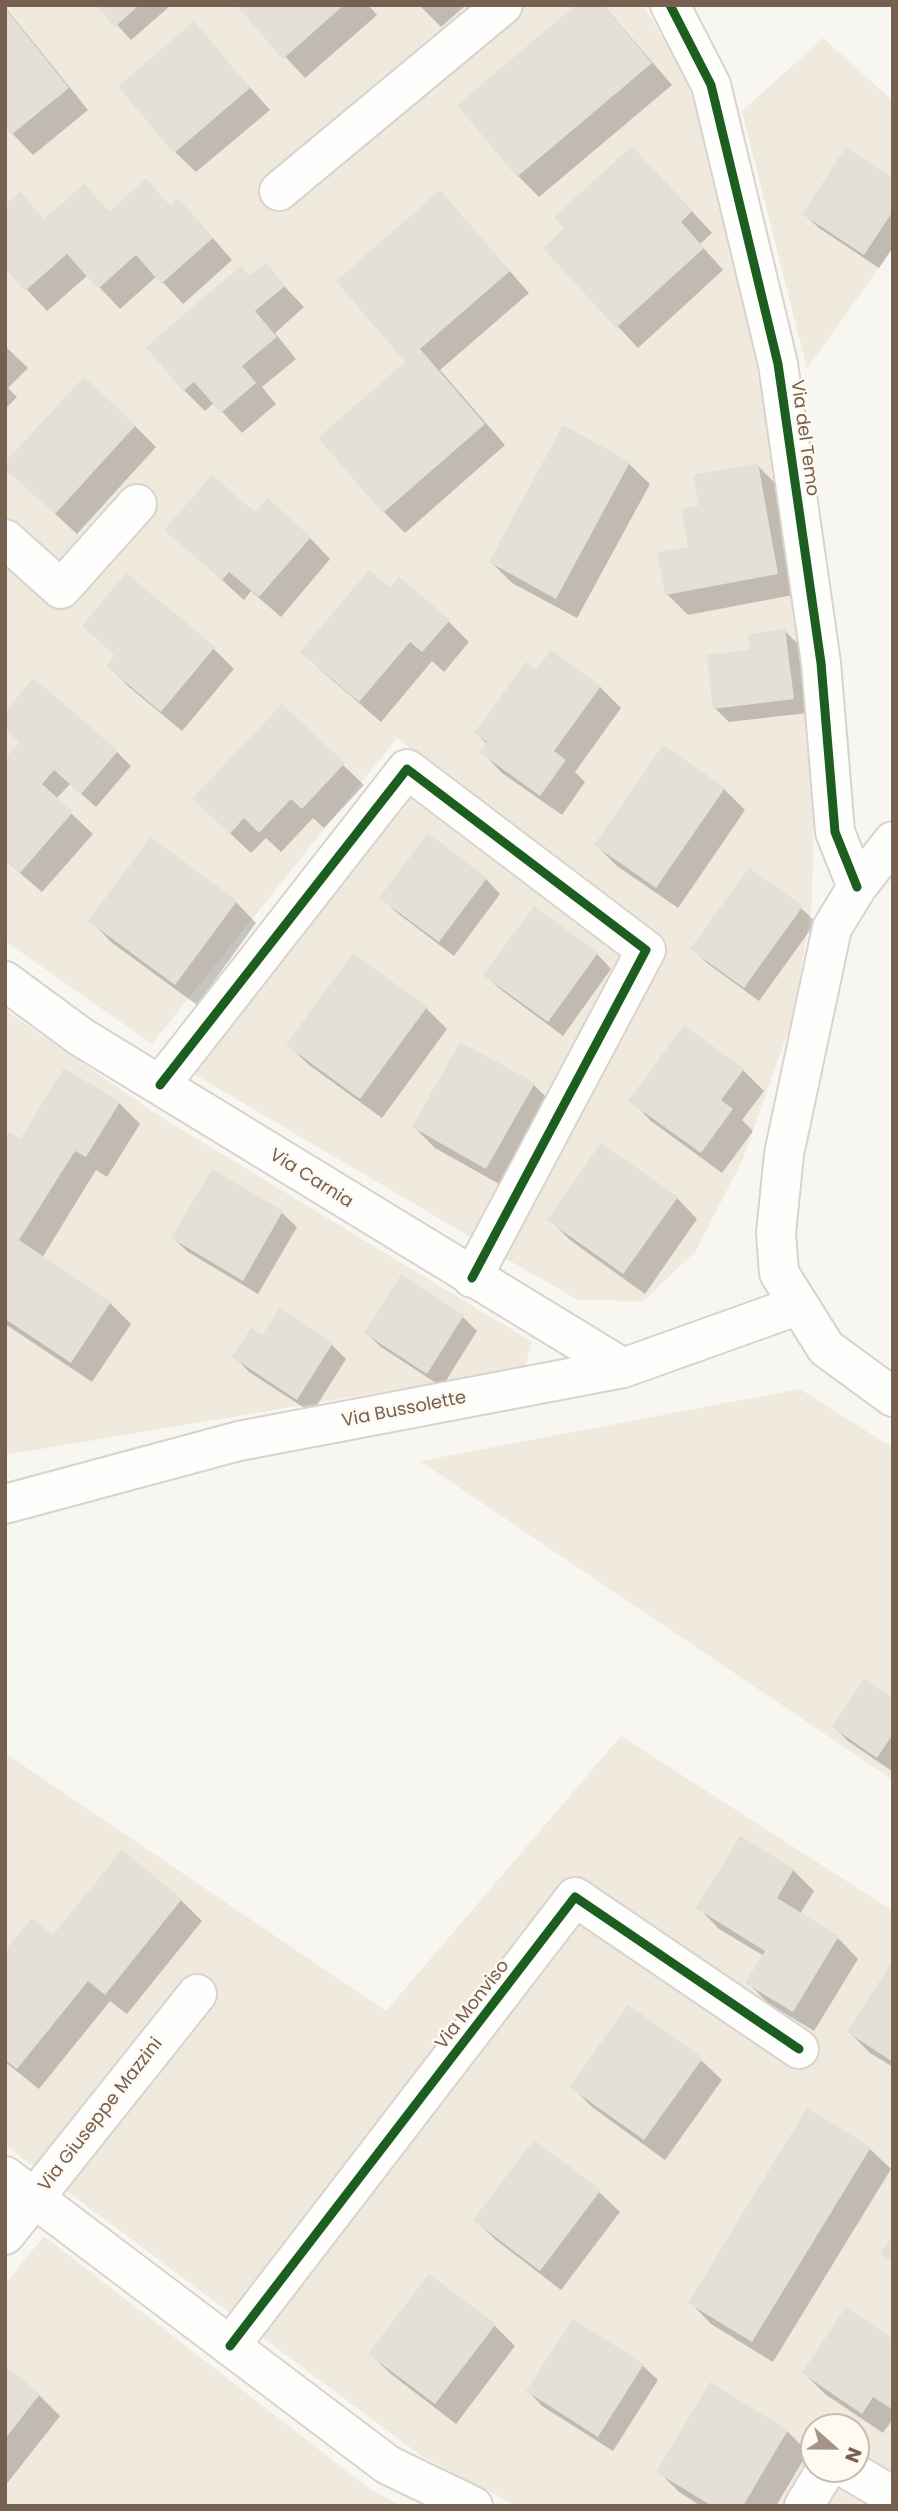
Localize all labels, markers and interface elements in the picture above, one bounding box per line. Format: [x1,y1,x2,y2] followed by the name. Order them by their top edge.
[785,379,823,497] street label: Via del Temo
[265,1145,357,1213] street label: Via Carnia
[340,1387,468,1433] street label: Via Bussolette
[431,1956,515,2054] street label: Via Monviso
[34,2034,168,2196] street label: Via Giuseppe Mazzini
[800,2413,870,2483] north arrow
[838,2443,868,2466] text: N

